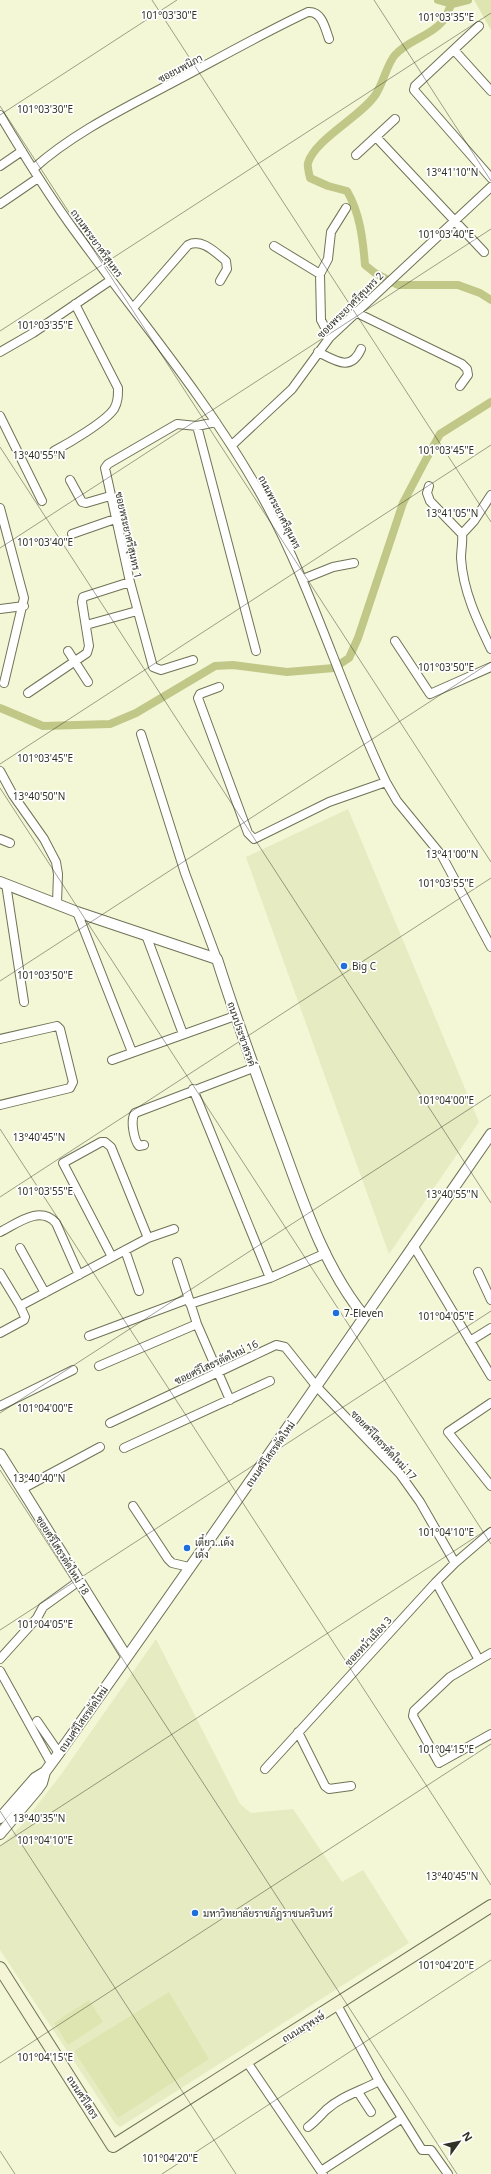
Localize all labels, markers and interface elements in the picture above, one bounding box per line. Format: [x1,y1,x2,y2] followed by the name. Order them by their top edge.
[141,8,197,22] text: 101°03'30"E
[418,10,474,24] text: 101°03'35"E
[155,50,205,86] street label: ซอยนพนิภา
[17,102,73,116] text: 101°03'30"E
[426,165,478,179] text: 13°41'10"N
[67,206,127,281] street label: ถนนพระยาศรีสุนทร
[418,227,474,241] text: 101°03'40"E
[314,269,387,342] street label: ซอยพระยาศรีสุนทร 2
[17,318,73,332] text: 101°03'35"E
[418,443,474,457] text: 101°03'45"E
[13,448,65,462] text: 13°40'55"N
[254,473,305,552] street label: ถนนพระยาศรีสุนทร
[111,490,146,580] street label: ซอยพระยาศรีสุนทร 1
[426,506,478,520] text: 13°41'05"N
[17,535,73,549] text: 101°03'40"E
[418,660,474,674] text: 101°03'50"E
[17,751,73,765] text: 101°03'45"E
[13,789,65,803] text: 13°40'50"N
[426,847,478,861] text: 13°41'00"N
[418,876,474,890] text: 101°03'55"E
[352,959,377,973] place label: Big C
[339,961,349,971] marker: Big C
[17,968,73,982] text: 101°03'50"E
[224,1000,260,1068] street label: ถนนประชาสรรค์
[418,1093,474,1107] text: 101°04'00"E
[13,1130,65,1144] text: 13°40'45"N
[17,1184,73,1198] text: 101°03'55"E
[426,1187,478,1201] text: 13°40'55"N
[344,1306,383,1320] place label: 7-Eleven
[331,1308,341,1318] marker: 7-Eleven
[418,1309,474,1323] text: 101°04'05"E
[172,1336,260,1388] street label: ซอยศรีโสธรตัดใหม่ 16
[17,1401,73,1415] text: 101°04'00"E
[348,1407,420,1483] street label: ซอยศรีโสธรตัดใหม่ 17
[242,1418,298,1490] street label: ถนนศรีโสธรตัดใหม่
[13,1471,65,1485] text: 13°40'40"N
[33,1513,93,1597] street label: ซอยศรีโสธรตัดใหม่ 18
[418,1525,474,1539] text: 101°04'10"E
[195,1533,234,1561] place label: เตี๋ยว..เด้ง เด้ง
[182,1543,192,1553] marker: เตี๋ยว..เด้ง เด้ง
[341,1613,395,1669] street label: ซอยหน้าเมือง 3
[17,1617,73,1631] text: 101°04'05"E
[55,1683,111,1755] street label: ถนนศรีโสธรตัดใหม่
[418,1742,474,1756] text: 101°04'15"E
[13,1811,65,1825] text: 13°40'35"N
[17,1833,73,1847] text: 101°04'10"E
[426,1869,478,1883] text: 13°40'45"N
[203,1906,333,1921] place label: มหาวิทยาลัยราชภัฏราชนครินทร์
[190,1908,200,1918] marker: มหาวิทยาลัยราชภัฏราชนครินทร์
[418,1958,474,1972] text: 101°04'20"E
[279,2008,328,2047] street label: ถนนมรุพงษ์
[17,2050,73,2064] text: 101°04'15"E
[64,2073,102,2122] street label: ถนนศรีโสธร
[439,2122,479,2162] north arrow
[459,2128,477,2144] text: N
[142,2151,198,2165] text: 101°04'20"E

